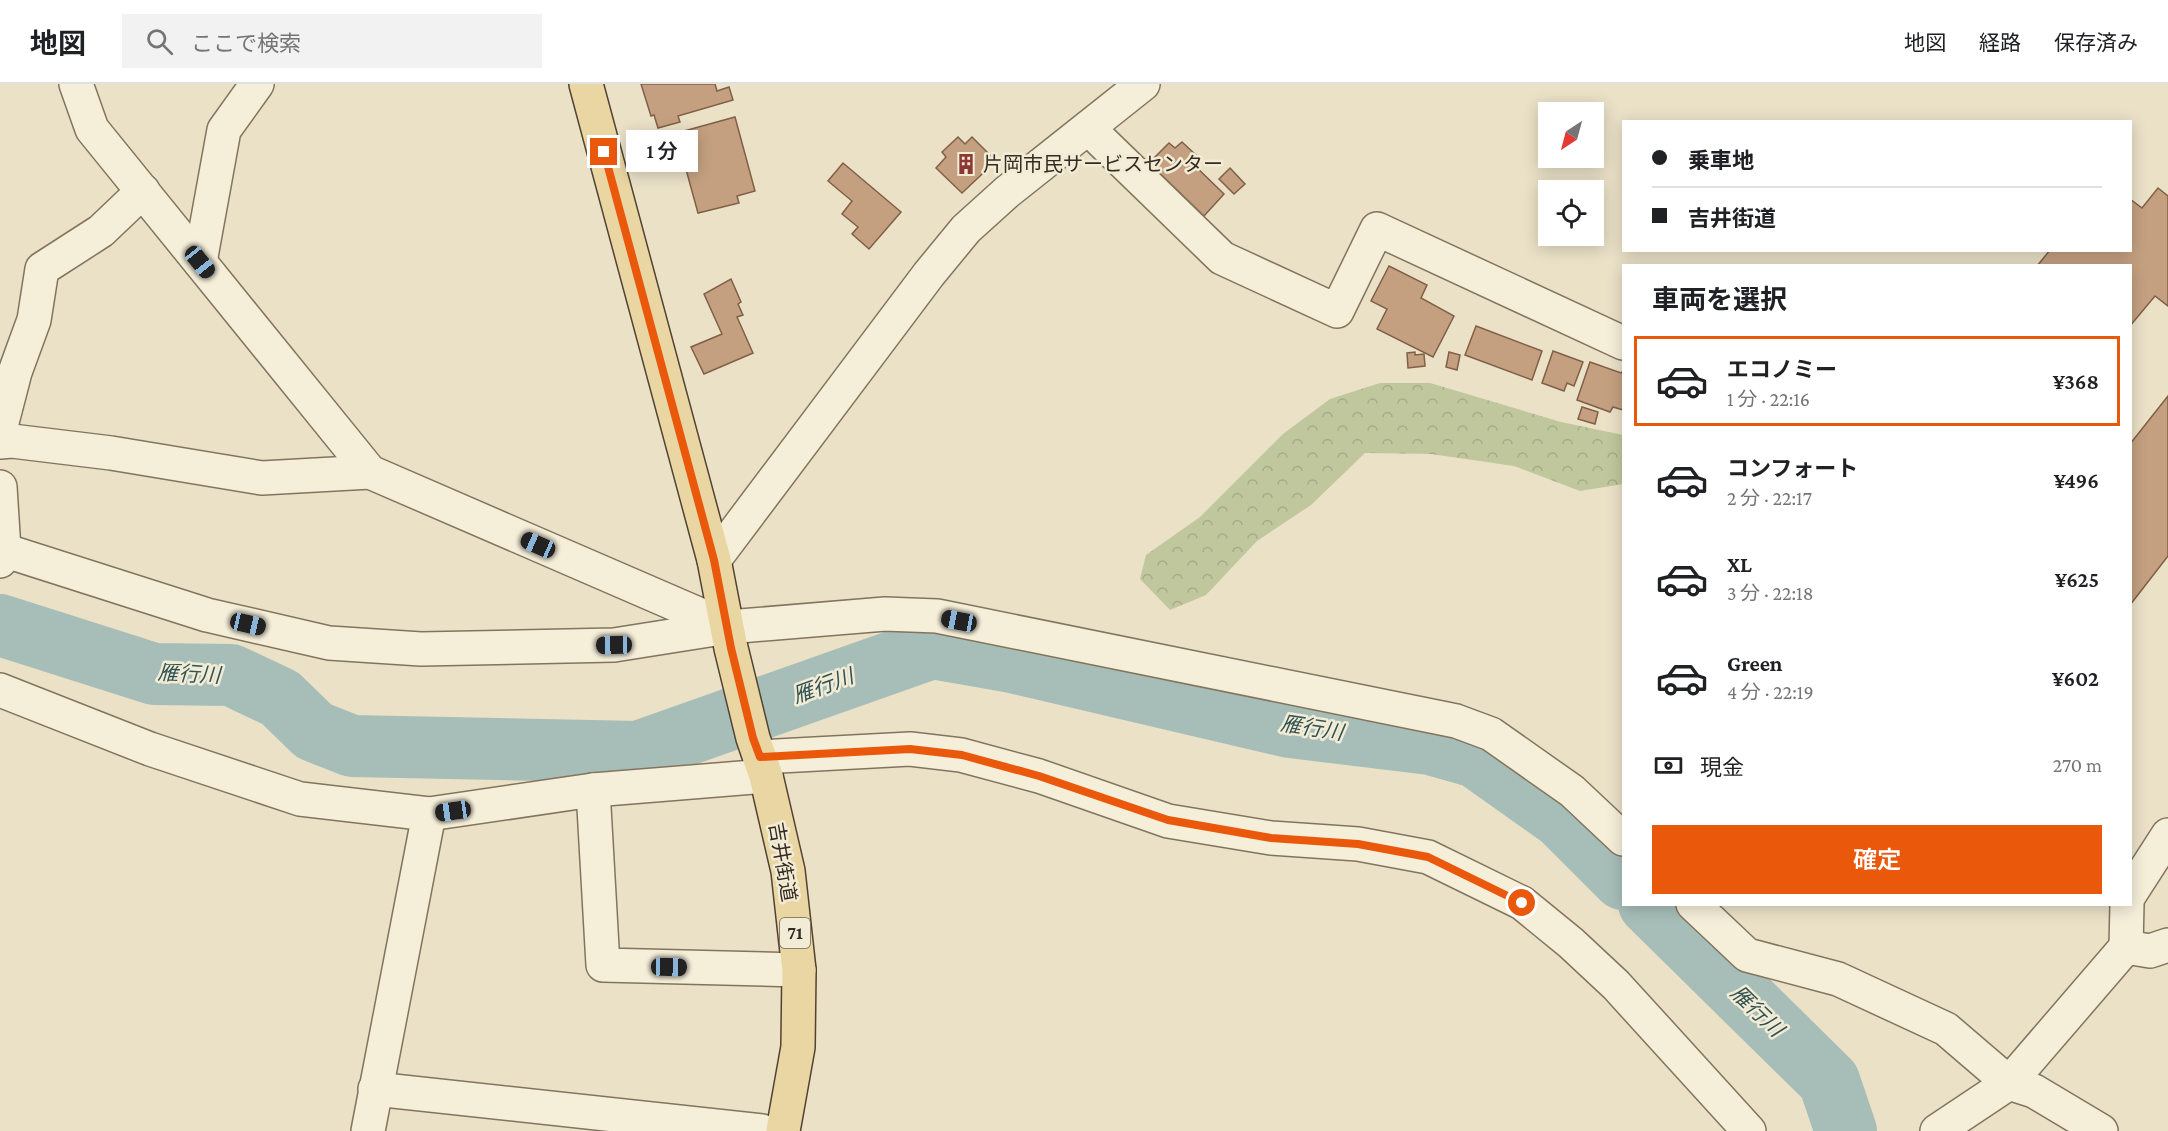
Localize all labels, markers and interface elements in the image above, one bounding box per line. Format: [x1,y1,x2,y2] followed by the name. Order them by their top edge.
[122,14,542,68] search box
[143,25,176,58] icon: search
[30,28,86,59] text: 地図
[191,31,301,56] text: ここで検索
[1904,31,1946,55] text: 地図
[1979,31,2021,55] text: 経路
[2054,31,2138,55] text: 保存済み
[1538,102,1604,168] north arrow
[1538,102,1604,246] map controls
[625,131,697,173] callout: 1 分
[590,138,617,165] route end
[647,140,677,162] text: 1 分
[1688,148,1754,173] text: 乗車地
[954,152,978,176] building icon: 片岡市民サービスセンター
[983,153,1223,175] place label: 片岡市民サービスセンター
[1538,180,1604,246] button: locate
[1688,206,1776,231] text: 吉井街道
[182,242,218,282] car
[1652,285,1787,315] text: 車両を選択
[1655,354,1709,408] icon: car
[1727,357,1837,382] text: エコノミー
[2053,369,2099,394] text: ¥368
[1727,388,1810,410] text: 1 分 · 22:16
[1655,453,1709,507] icon: car
[1727,456,1858,481] text: コンフォート
[2054,468,2099,493] text: ¥496
[1727,487,1812,509] text: 2 分 · 22:17
[518,529,558,561] car
[1655,552,1709,606] icon: car
[1727,552,1752,577] text: XL
[2055,567,2099,592] text: ¥625
[1727,582,1813,604] text: 3 分 · 22:18
[940,609,978,633] car
[228,611,268,637] car
[596,636,632,654] car
[1655,651,1709,705] icon: car
[1727,651,1783,676] text: Green
[157,660,223,688] water label: 雁行川
[789,663,859,708] water label: 雁行川
[2052,666,2099,691] text: ¥602
[1727,681,1814,703] text: 4 分 · 22:19
[1279,711,1347,745] water label: 雁行川
[1652,749,1685,782] icon: cash
[2053,754,2102,776] text: 270 m
[1700,755,1744,780] text: 現金
[434,800,472,822] car
[765,821,801,903] street label: 吉井街道
[1652,825,2102,894] button: 確定
[1508,889,1535,916] route start
[780,918,810,948] road number: 71
[651,958,687,976] car
[1726,980,1789,1043] water label: 雁行川

